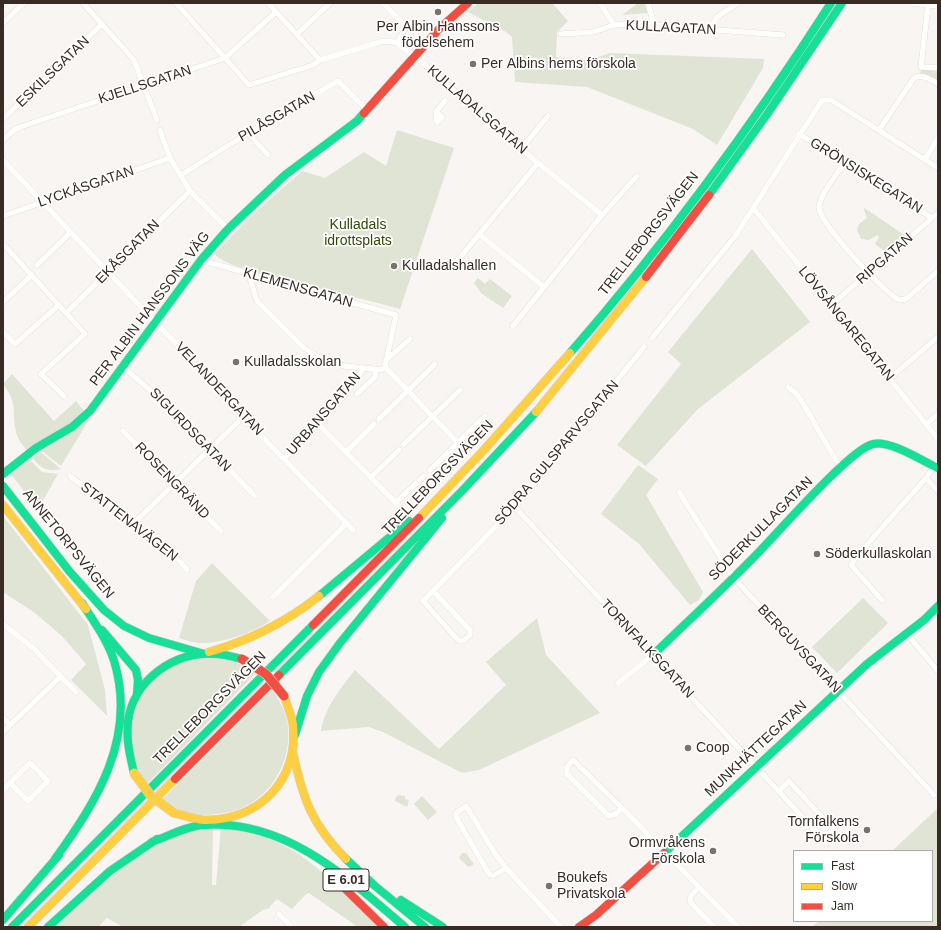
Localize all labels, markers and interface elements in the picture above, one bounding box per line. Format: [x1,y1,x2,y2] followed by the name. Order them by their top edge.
[433,7,443,17] marker: Per Albin Hanssons födelsehem
[625,17,717,39] street label: KULLAGATAN
[377,19,499,52] place label: Per Albin Hanssons födelsehem
[13,33,93,111] street label: ESKILSGATAN
[481,56,636,72] place label: Per Albins hems förskola
[468,59,478,69] marker: Per Albins hems förskola
[96,62,194,108] street label: KJELLSGATAN
[424,62,530,158] street label: KULLADALSGATAN
[236,88,318,146] street label: PILÅSGATAN
[807,135,925,217] street label: GRÖNSISKEGATAN
[36,163,136,211] street label: LYCKÅSGATAN
[595,169,703,299] street label: TRELLEBORGSVÄGEN
[93,217,163,287] street label: EKÅSGATAN
[324,217,392,250] park label: Kulladals idrottsplats
[86,228,214,390] street label: PER ALBIN HANSSONS VÄG
[853,230,917,288] street label: RIPGATAN
[402,258,496,274] place label: Kulladalshallen
[389,261,399,271] marker: Kulladalshallen
[795,263,897,385] street label: LÖVSÅNGAREGATAN
[241,264,355,312] street label: KLEMENSGATAN
[171,339,267,439] street label: VELANDERGATAN
[244,354,341,370] place label: Kulladalsskolan
[231,357,241,367] marker: Kulladalsskolan
[283,369,365,459] street label: URBANSGATAN
[491,377,623,529] street label: SÖDRA GULSPARVSGATAN
[146,385,234,475] street label: SIGURDSGATAN
[379,417,497,539] street label: TRELLEBORGSVÄGEN
[131,439,213,523] street label: ROSENGRÄND
[705,473,817,585] street label: SÖDERKULLAGATAN
[77,479,181,565] street label: STATTENAVÄGEN
[19,486,117,602] street label: ANNETORPSVÄGEN
[825,546,932,562] place label: Söderkullaskolan
[812,549,822,559] marker: Söderkullaskolan
[597,596,697,702] street label: TORNFALKSGATAN
[754,601,844,697] street label: BERGUVSGATAN
[150,648,270,768] street label: TRELLEBORGSVÄGEN
[702,697,810,801] street label: MUNKHÄTTEGATAN
[696,740,729,756] place label: Coop
[683,743,693,753] marker: Coop
[787,814,859,846] place label: Tornfalkens Förskola
[862,825,872,835] marker: Tornfalkens Förskola
[629,835,705,868] place label: Ormvråkens Förskola
[708,846,718,856] marker: Ormvråkens Förskola
[793,850,933,922] legend
[831,859,854,873] text: Fast
[323,869,369,891] road number: E 6.01
[557,870,625,902] place label: Boukefs Privatskola
[831,879,857,893] text: Slow
[544,881,554,891] marker: Boukefs Privatskola
[831,899,854,913] text: Jam

